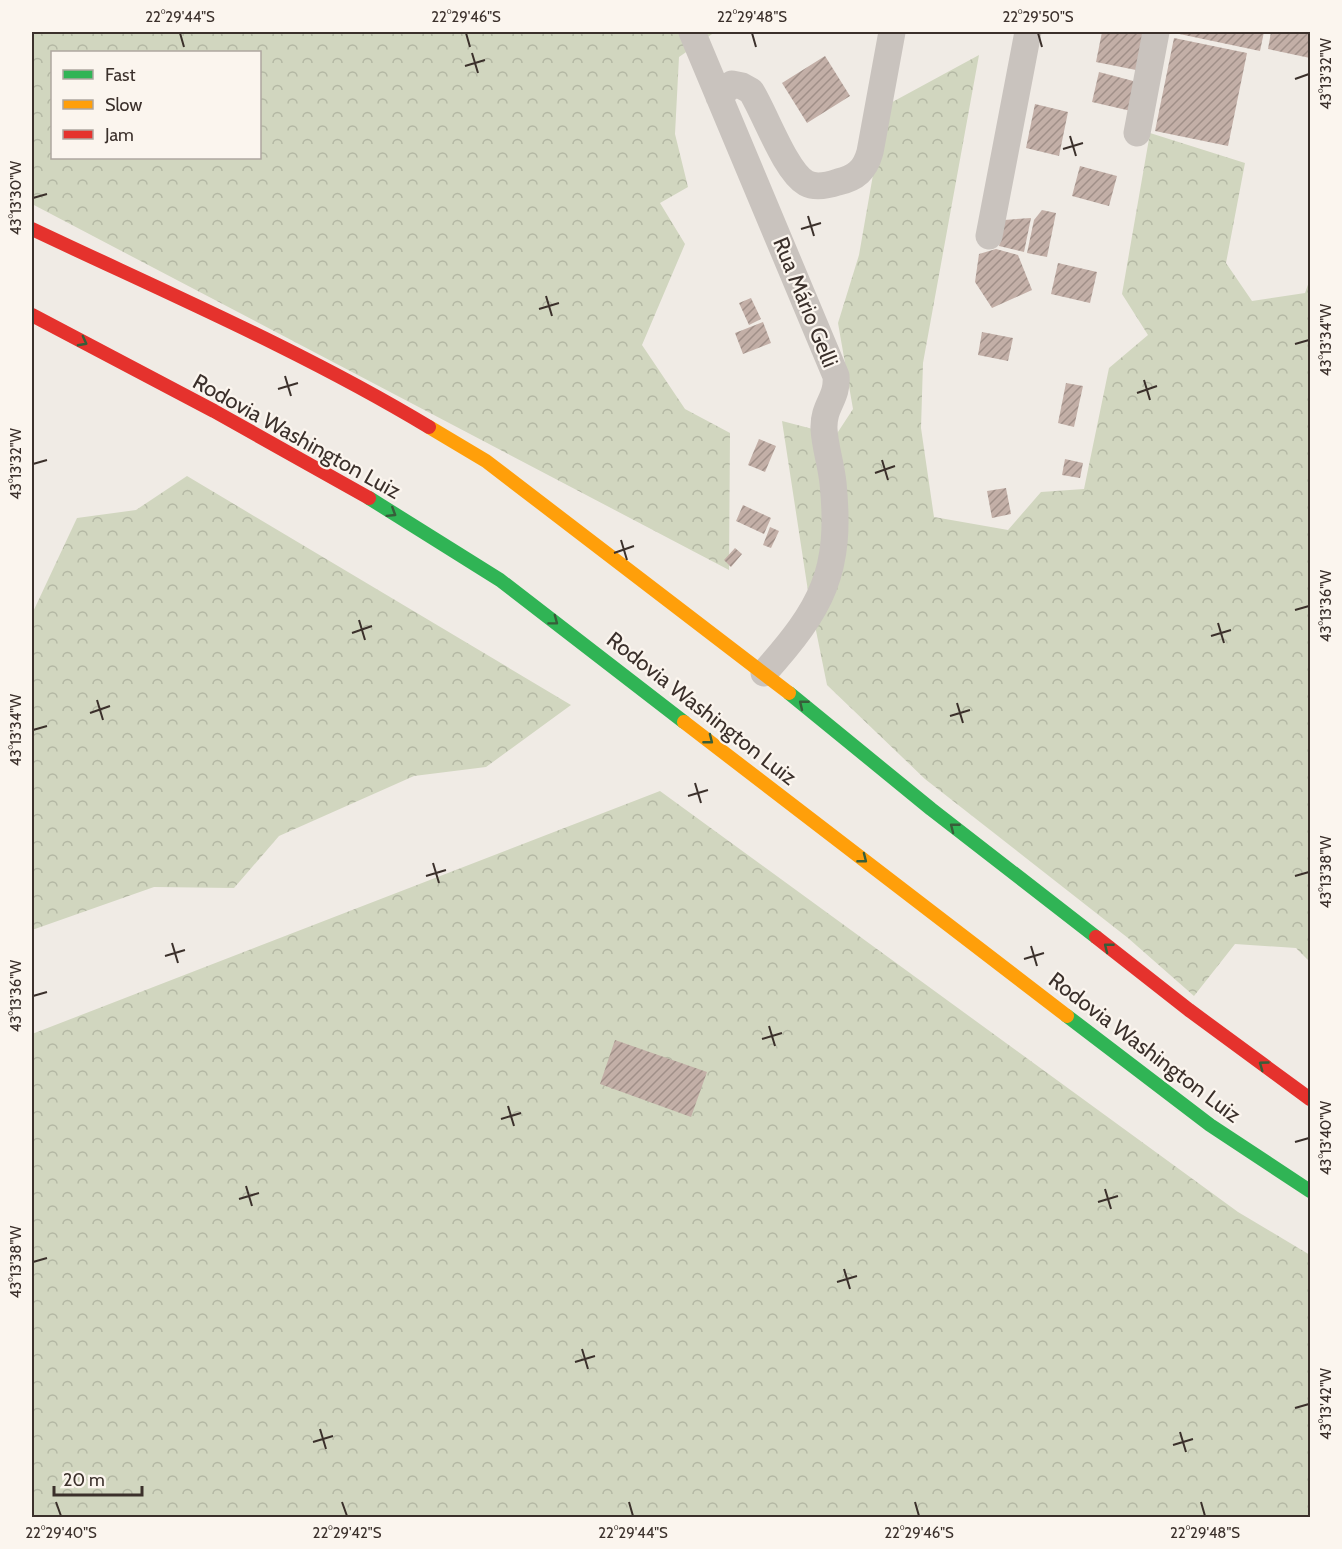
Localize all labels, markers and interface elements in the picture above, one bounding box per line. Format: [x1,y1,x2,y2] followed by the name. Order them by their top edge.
[145,8,215,26] text: 22°29'44"S
[431,8,501,26] text: 22°29'46"S
[717,8,787,26] text: 22°29'48"S
[1002,8,1074,26] text: 22°29'50"S
[1317,37,1335,110] text: 43°13'32"W
[51,51,261,159] legend
[105,64,136,86] text: Fast
[105,94,142,116] text: Slow
[104,124,134,146] text: Jam
[7,160,25,235] text: 43°13'30"W
[767,233,844,371] street label: Rua Mário Gelli
[1317,303,1335,376] text: 43°13'34"W
[77,335,87,346] one-way arrow
[188,368,405,505] street label: Rodovia Washington Luiz
[7,427,25,500] text: 43°13'32"W
[386,505,396,517] one-way arrow
[1317,569,1335,642] text: 43°13'36"W
[547,614,558,625] one-way arrow
[601,626,802,791] street label: Rodovia Washington Luiz
[7,693,25,766] text: 43°13'34"W
[798,701,809,712] one-way arrow
[702,732,713,743] one-way arrow
[950,824,961,835] one-way arrow
[1317,835,1335,908] text: 43°13'38"W
[856,851,867,862] one-way arrow
[1103,944,1114,955] one-way arrow
[7,959,25,1032] text: 43°13'36"W
[1043,966,1246,1128] street label: Rodovia Washington Luiz
[1259,1061,1270,1072] one-way arrow
[1317,1100,1335,1175] text: 43°13'40"W
[7,1225,25,1298] text: 43°13'38"W
[1317,1367,1335,1440] text: 43°13'42"W
[54,1459,142,1497] scale bar
[63,1469,105,1491] text: 20 m
[25,1524,97,1542] text: 22°29'40"S
[313,1524,382,1542] text: 22°29'42"S
[598,1524,668,1542] text: 22°29'44"S
[884,1524,954,1542] text: 22°29'46"S
[1170,1524,1240,1542] text: 22°29'48"S

